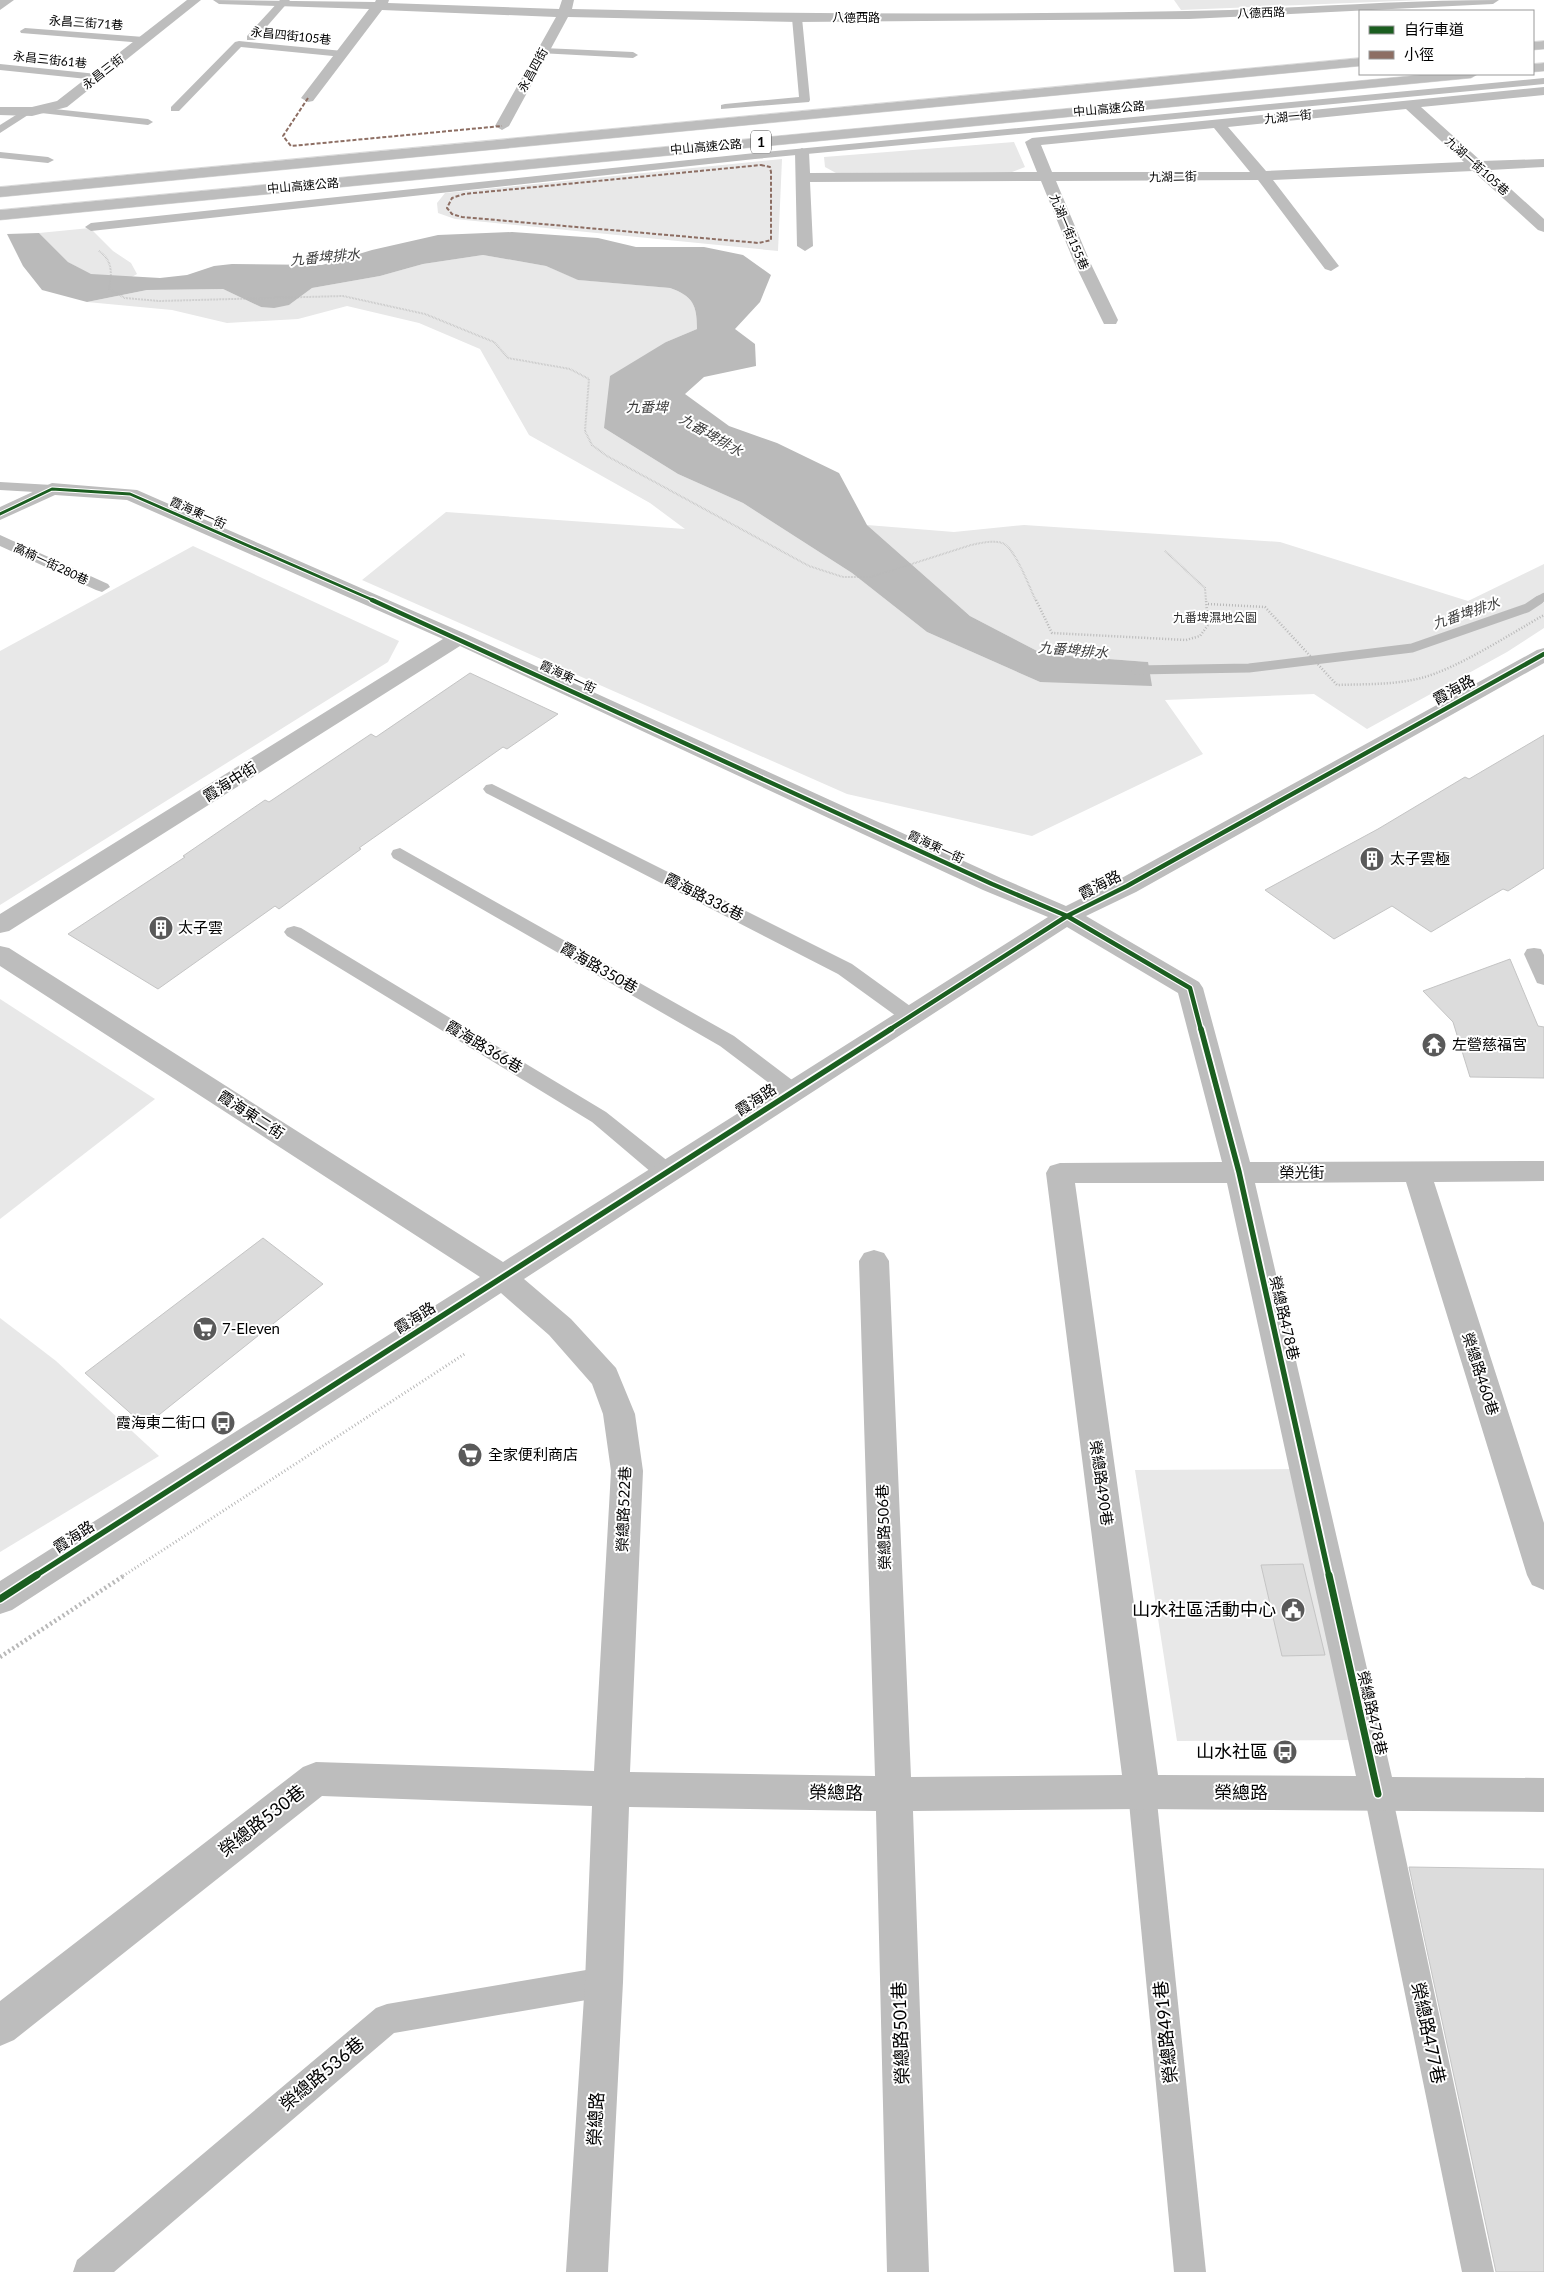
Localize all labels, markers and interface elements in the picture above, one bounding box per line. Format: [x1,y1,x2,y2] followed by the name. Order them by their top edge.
[1237,4,1285,21] street label: 八德西路
[832,10,880,25] street label: 八德西路
[1359,10,1534,75] legend
[49,12,123,33] street label: 永昌三街71巷
[1404,20,1464,38] text: 自行車道
[250,24,332,47] street label: 永昌四街105巷
[514,45,551,94] street label: 永昌四街
[1404,45,1434,63] text: 小徑
[13,48,88,71] street label: 永昌三街61巷
[79,51,126,92] street label: 永昌三街
[1072,98,1145,119] street label: 中山高速公路
[1263,107,1313,126] street label: 九湖一街
[751,130,771,154] road number: 1
[1442,133,1512,198] street label: 九湖一街105巷
[669,136,742,157] street label: 中山高速公路
[1149,169,1197,184] street label: 九湖二街
[266,175,339,196] street label: 中山高速公路
[1047,192,1092,272] street label: 九湖一街155巷
[289,245,362,268] water label: 九番埤排水
[626,398,670,415] water label: 九番埤
[677,410,747,460] water label: 九番埤排水
[168,493,229,532] street label: 霞海東一街
[11,540,91,587] street label: 高楠一街280巷
[1430,593,1503,632] water label: 九番埤排水
[1173,610,1257,625] park label: 九番埤濕地公園
[1037,638,1110,661] water label: 九番埤排水
[538,657,599,696] street label: 霞海東一街
[1429,670,1478,708] street label: 霞海路
[199,758,260,805] street label: 霞海中街
[906,827,967,866] street label: 霞海東一街
[1359,846,1385,872] building icon: 太子雲極
[1390,849,1450,867] place label: 太子雲極
[1075,866,1124,902] street label: 霞海路
[662,869,747,924] street label: 霞海路336巷
[148,915,174,941] building icon: 太子雲
[178,918,223,936] place label: 太子雲
[558,938,641,996] street label: 霞海路350巷
[443,1016,526,1076] street label: 霞海路366巷
[1421,1032,1447,1058] temple icon: 左營慈福宮
[1452,1035,1527,1053] place label: 左營慈福宮
[732,1079,779,1119] street label: 霞海路
[215,1086,288,1142] street label: 霞海東二街
[1279,1163,1325,1181] street label: 榮光街
[1267,1274,1303,1362] street label: 榮總路478巷
[391,1298,438,1337] street label: 霞海路
[192,1316,218,1342] supermarket icon: 7-Eleven
[222,1319,280,1337] place label: 7-Eleven
[1459,1330,1503,1417] street label: 榮總路460巷
[210,1410,236,1436] bus stop icon: 霞海東二街口
[116,1413,206,1431] place label: 霞海東二街口
[1087,1439,1117,1527] street label: 榮總路490巷
[457,1442,483,1468] supermarket icon: 全家便利商店
[488,1445,578,1463] place label: 全家便利商店
[613,1466,633,1552] street label: 榮總路522巷
[873,1484,893,1570] street label: 榮總路506巷
[50,1516,97,1556] street label: 霞海路
[1280,1597,1306,1623] public building icon: 山水社區活動中心
[1132,1598,1276,1620] place label: 山水社區活動中心
[1355,1669,1391,1757] street label: 榮總路478巷
[1272,1739,1298,1765] bus stop icon: 山水社區
[1196,1740,1268,1762] place label: 山水社區
[214,1780,309,1861] street label: 榮總路530巷
[809,1781,863,1803] street label: 榮總路
[1214,1781,1268,1803] street label: 榮總路
[1149,1980,1181,2085] street label: 榮總路491巷
[1407,1980,1450,2086] street label: 榮總路477巷
[887,1981,913,2085] street label: 榮總路501巷
[275,2032,368,2115] street label: 榮總路536巷
[583,2091,607,2146] street label: 榮總路

